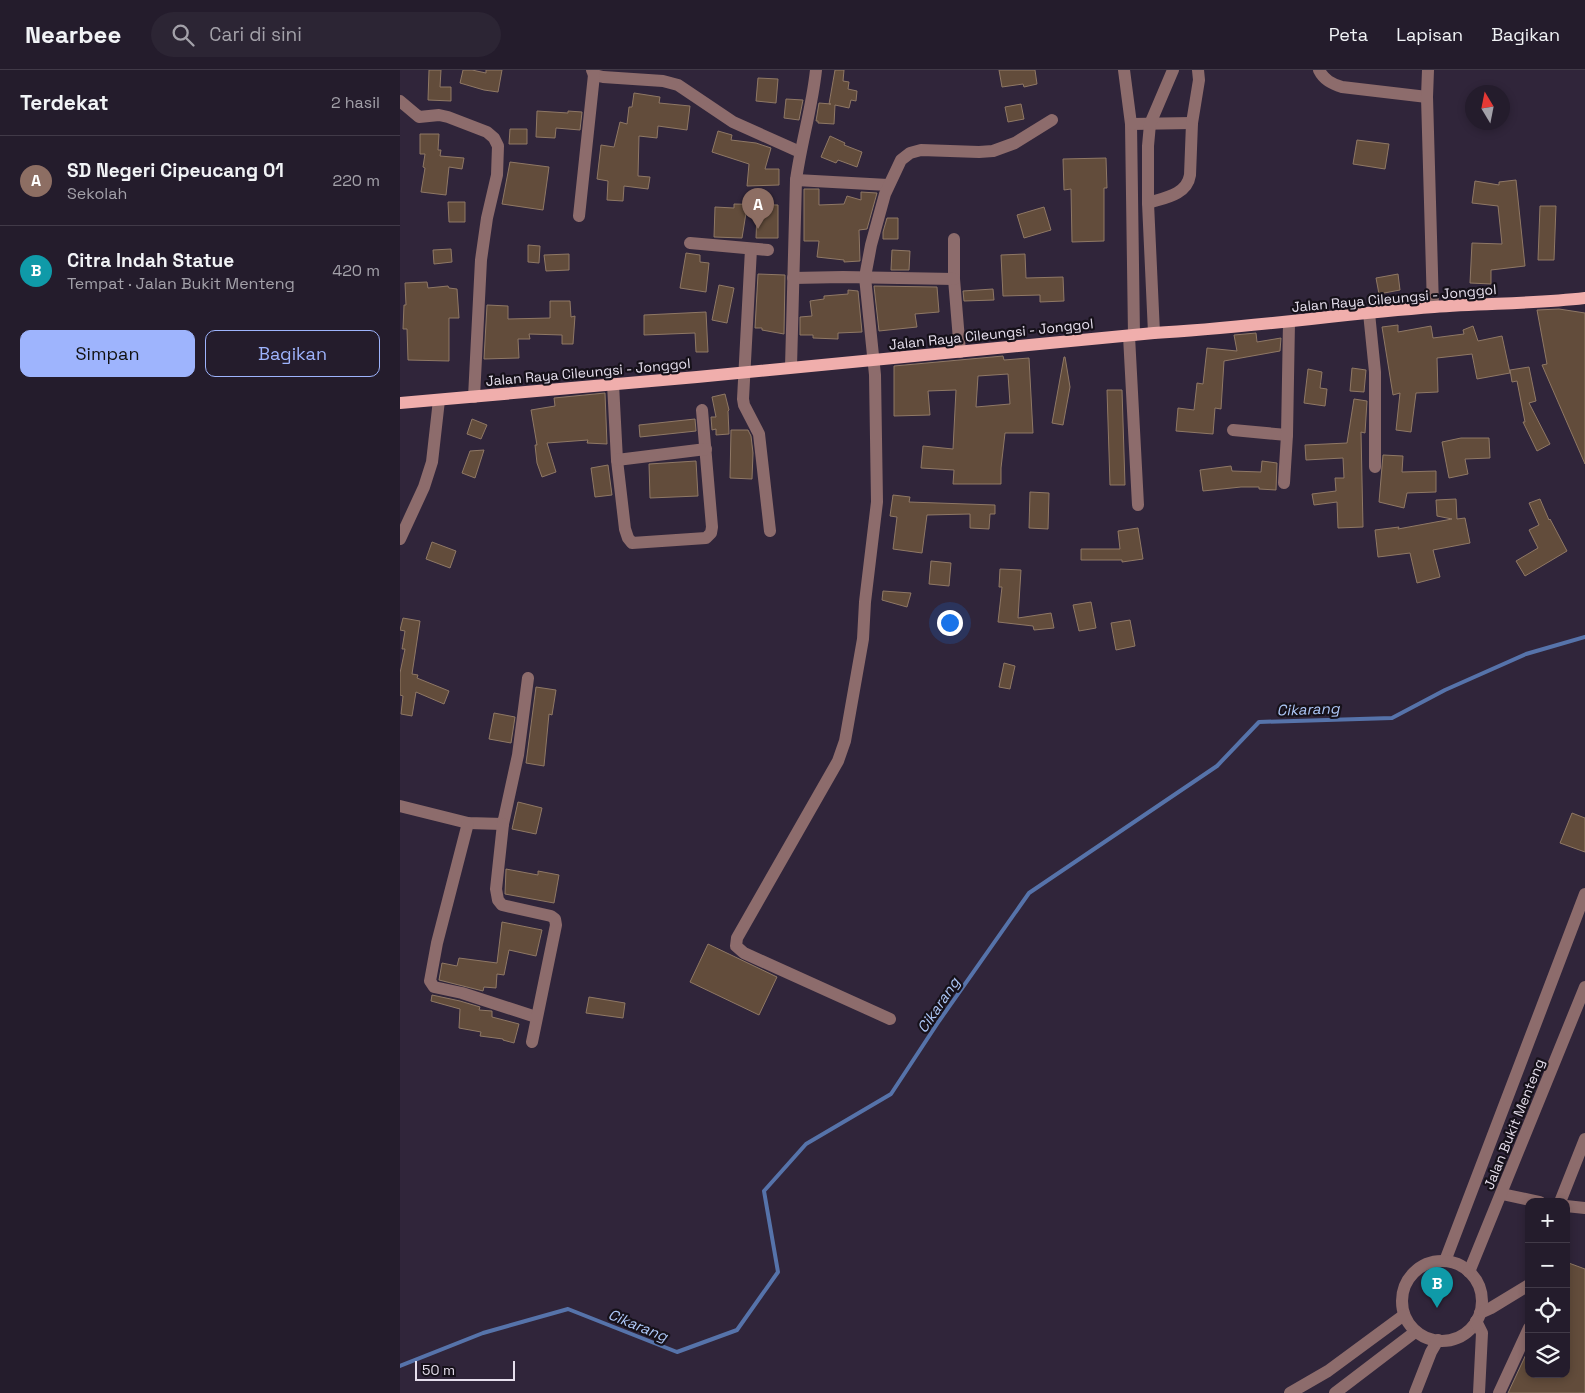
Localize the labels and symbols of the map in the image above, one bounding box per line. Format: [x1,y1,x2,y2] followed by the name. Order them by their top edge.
[1465,85,1510,130] north arrow
[742,188,774,229] pin: A
[1291,280,1497,316] street label: Jalan Raya Cileungsi - Jonggol
[888,314,1094,354] street label: Jalan Raya Cileungsi - Jonggol
[485,354,691,390] street label: Jalan Raya Cileungsi - Jonggol
[937,610,963,636] your location
[1276,698,1341,720] water label: Cikarang
[913,973,964,1036] water label: Cikarang
[1480,1056,1548,1192] street label: Jalan Bukit Menteng
[1421,1267,1453,1308] pin: B
[605,1304,672,1346] water label: Cikarang
[415,1358,515,1381] scale bar

